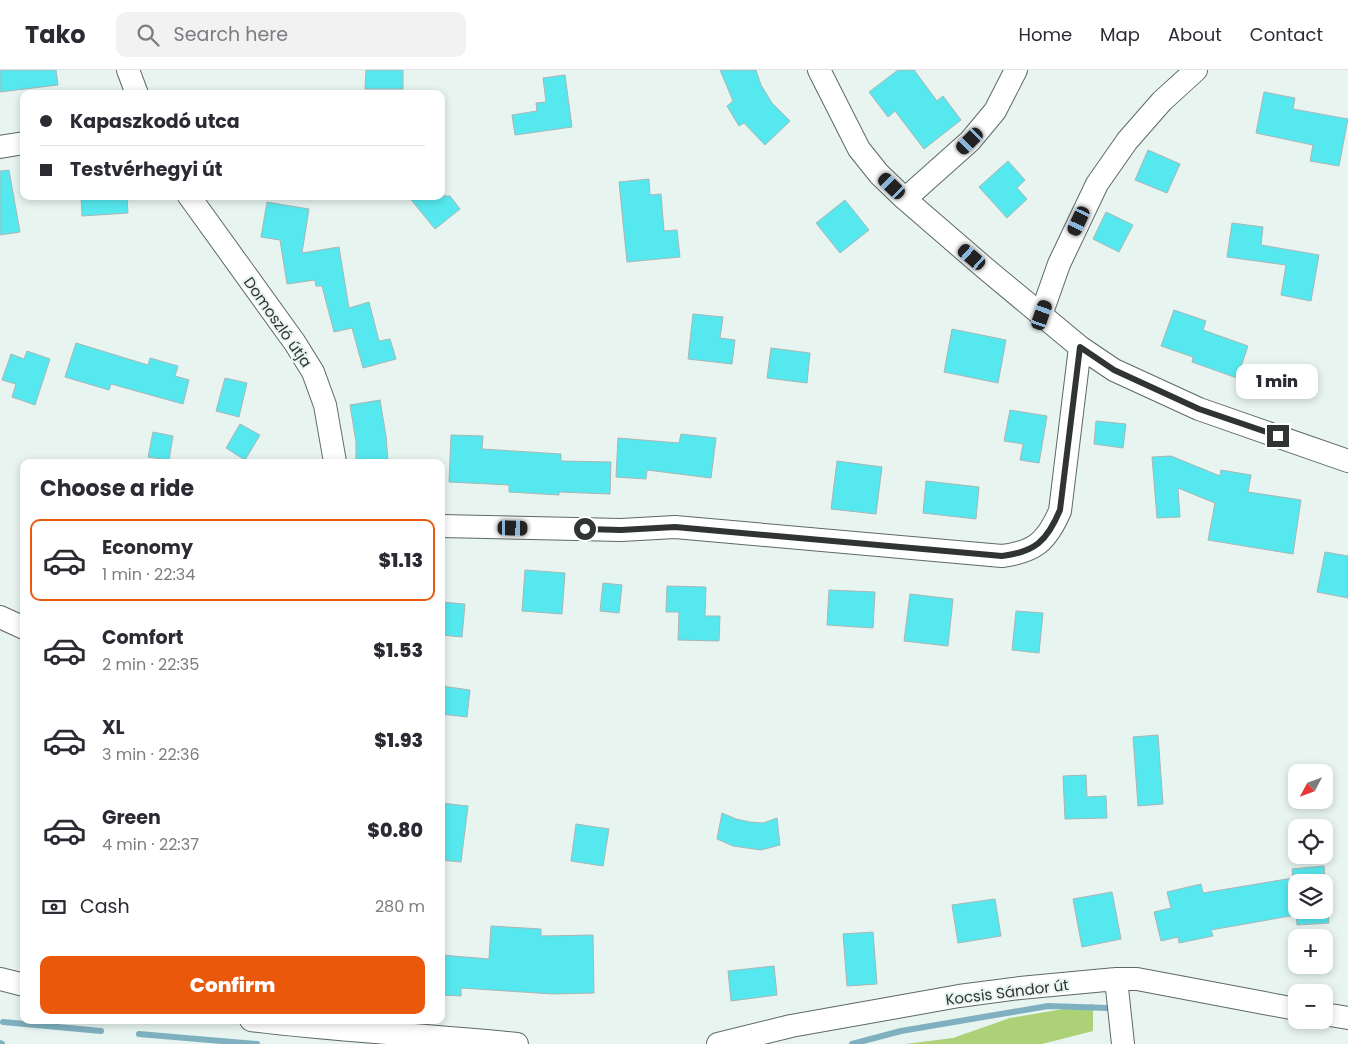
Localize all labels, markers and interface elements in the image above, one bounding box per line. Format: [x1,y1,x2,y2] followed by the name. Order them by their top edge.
[116,12,466,57] search box
[25,18,86,51] text: Tako
[134,21,162,49] icon: search
[174,21,288,48] text: Search here
[1018,22,1072,47] text: Home
[1100,22,1140,47] text: Map
[1168,22,1222,47] text: About
[1250,22,1323,47] text: Contact
[70,108,240,135] text: Kapaszkodó utca
[954,125,985,157] car
[70,156,223,183] text: Testvérhegyi út
[875,170,908,202] car
[1065,204,1092,238] car
[955,241,988,273] car
[239,273,317,371] street label: Domoszló útja
[1030,298,1053,332] car
[1237,364,1319,398] callout: 1 min
[1256,370,1298,393] text: 1 min
[1267,425,1289,447] route end
[40,473,194,504] text: Choose a ride
[574,518,596,540] route start
[497,520,528,536] car
[102,534,193,561] text: Economy
[42,538,87,583] icon: car
[378,547,423,574] text: $1.13
[102,563,195,586] text: 1 min · 22:34
[102,624,184,651] text: Comfort
[42,628,87,673] icon: car
[373,637,423,664] text: $1.53
[102,653,199,676] text: 2 min · 22:35
[102,714,125,741] text: XL
[42,718,87,763] icon: car
[374,727,423,754] text: $1.93
[102,743,200,766] text: 3 min · 22:36
[1288,764,1332,809] north arrow
[1288,764,1333,1029] map controls
[102,804,161,831] text: Green
[42,808,87,853] icon: car
[367,817,423,844] text: $0.80
[1288,819,1333,864] button: locate
[102,833,199,856] text: 4 min · 22:37
[1288,874,1333,919] button: layers
[40,893,68,921] icon: cash
[80,893,130,920] text: Cash
[375,895,425,918] text: 280 m
[1288,929,1333,974] button: +
[40,956,425,1014] button: Confirm
[944,974,1070,1010] street label: Kocsis Sándor út
[1288,984,1333,1029] button: −

